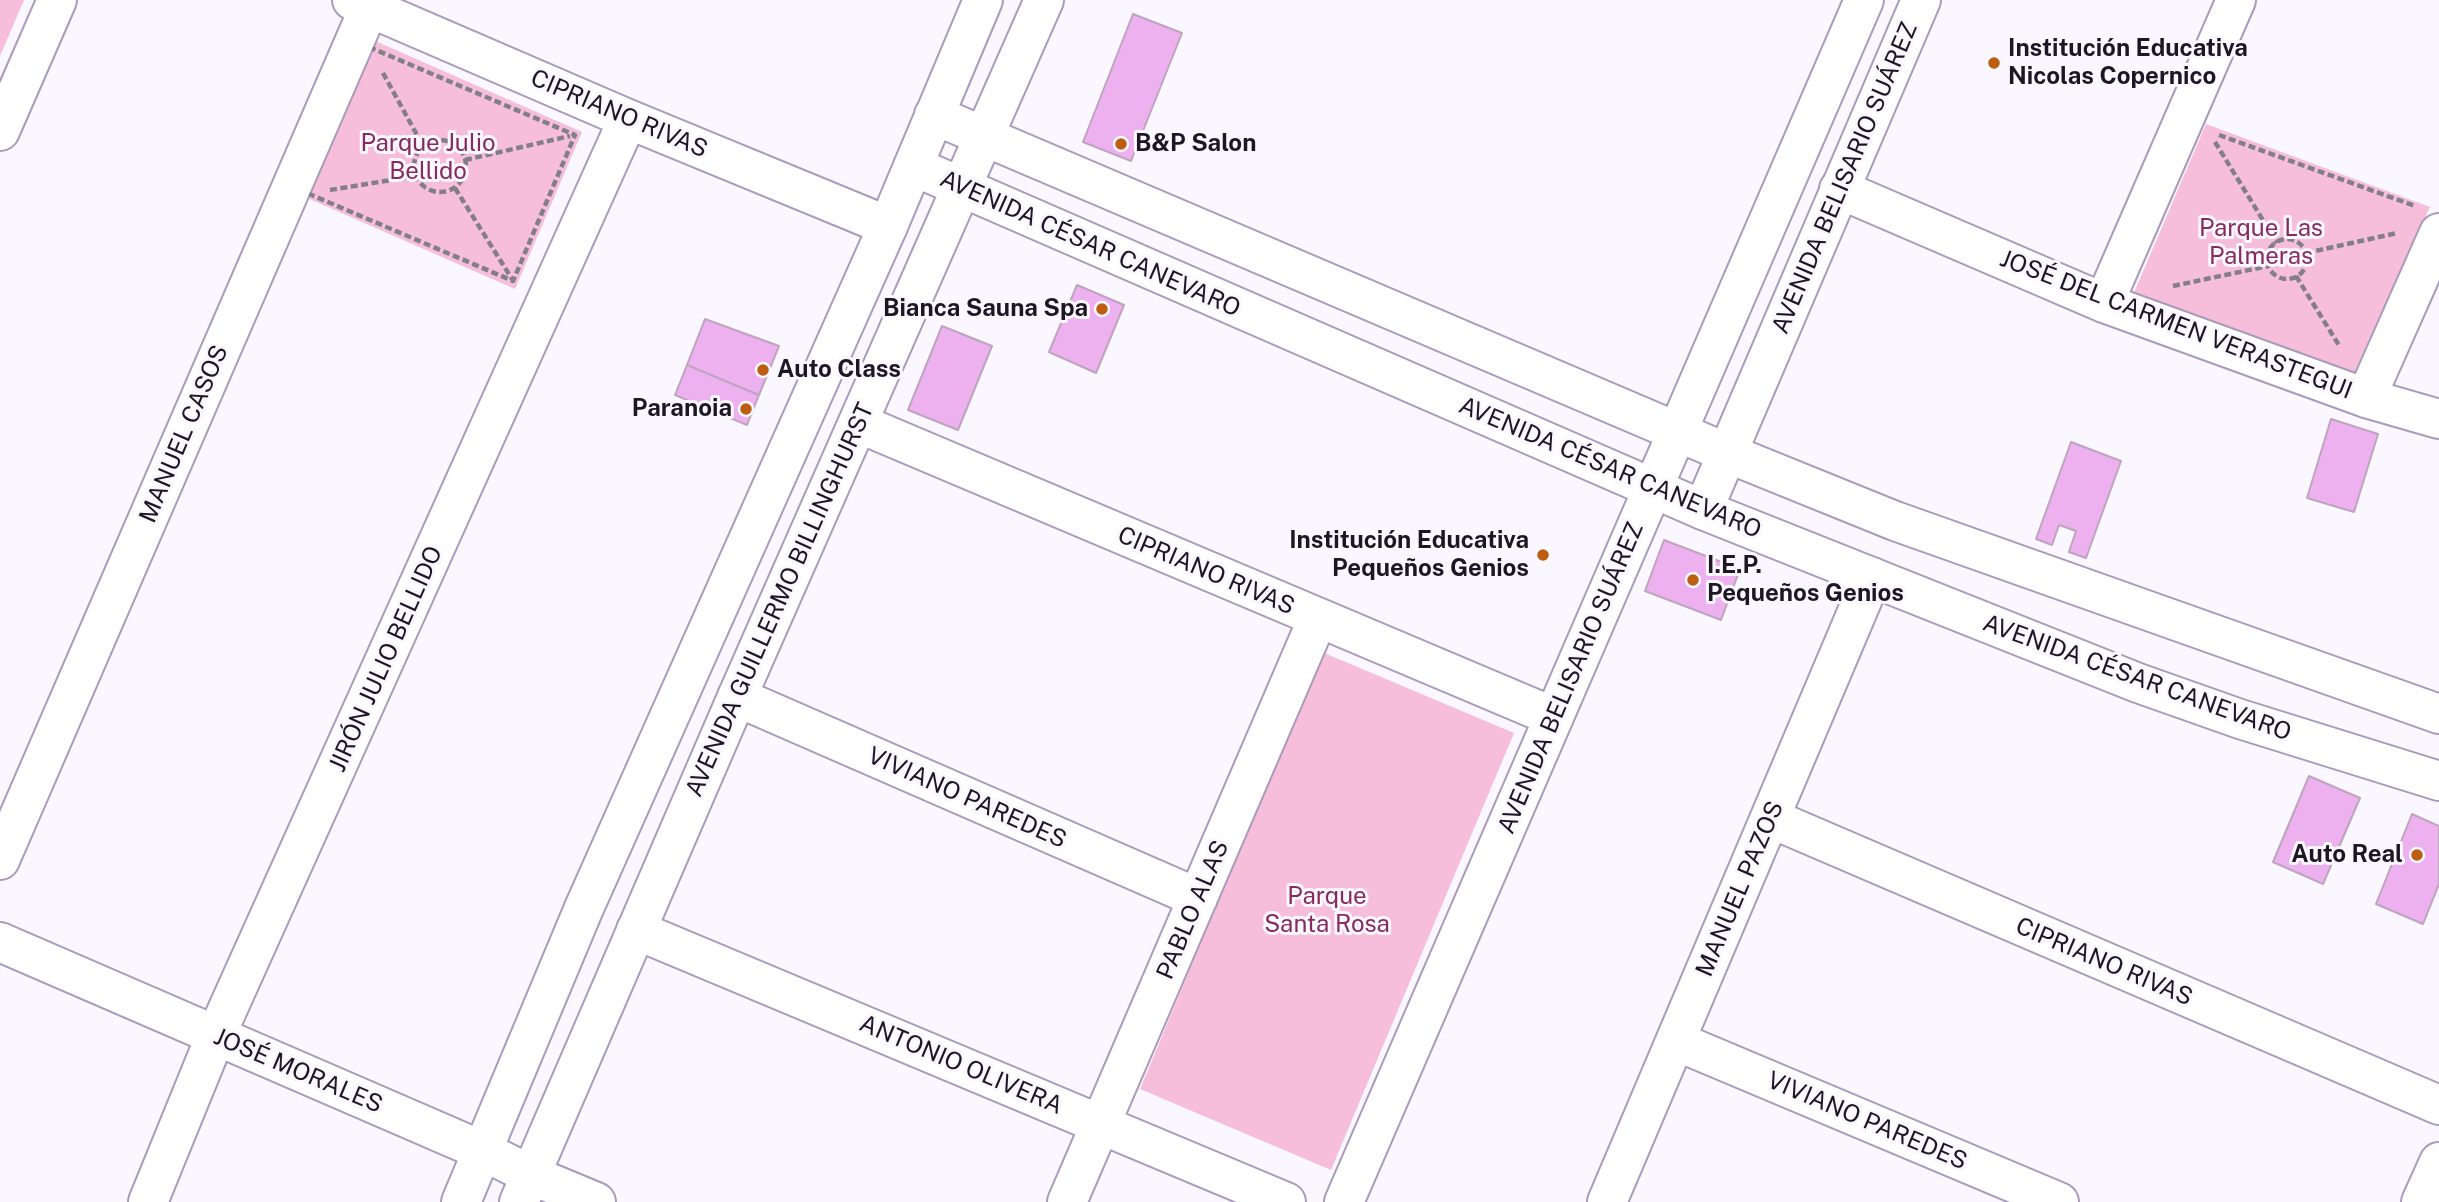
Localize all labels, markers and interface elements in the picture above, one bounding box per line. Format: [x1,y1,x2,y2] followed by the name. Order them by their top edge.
[1766,18,1924,338] street label: AVENIDA BELISARIO SUÁREZ
[2008,35,2248,91] place label: Institución Educativa Nicolas Copernico
[1986,55,2002,71] marker: Institución Educativa Nicolas Copernico
[526,64,712,164] street label: CIPRIANO RIVAS
[360,130,496,186] park label: Parque Julio Bellido
[1135,130,1256,158] place label: B&P Salon
[1113,136,1129,152] marker: B&P Salon
[935,165,1245,323] street label: AVENIDA CÉSAR CANEVARO
[2199,215,2323,271] park label: Parque Las Palmeras
[1996,244,2356,406] street label: JOSÉ DEL CARMEN VERASTEGUI
[883,295,1088,323] place label: Bianca Sauna Spa
[1094,301,1110,317] marker: Bianca Sauna Spa
[134,341,234,527] street label: MANUEL CASOS
[777,356,901,384] place label: Auto Class
[755,362,771,378] marker: Auto Class
[1454,391,1766,545] street label: AVENIDA CÉSAR CANEVARO
[632,395,732,423] place label: Paranoia
[680,399,880,801] street label: AVENIDA GUILLERMO BILLINGHURST
[738,401,754,417] marker: Paranoia
[1492,518,1650,838] street label: AVENIDA BELISARIO SUÁREZ
[1113,521,1299,621] street label: CIPRIANO RIVAS
[1289,527,1529,583] place label: Institución Educativa Pequeños Genios
[323,542,449,776] street label: JIRÓN JULIO BELLIDO
[1535,547,1551,563] marker: Institución Educativa Pequeños Genios
[1707,552,1904,608] place label: I.E.P. Pequeños Genios
[1685,572,1701,588] marker: I.E.P. Pequeños Genios
[1979,609,2295,747] street label: AVENIDA CÉSAR CANEVARO
[863,741,1071,855] street label: VIVIANO PAREDES
[1690,797,1790,981] street label: MANUEL PAZOS
[1151,836,1235,984] street label: PABLO ALAS
[2291,841,2403,869] place label: Auto Real
[2409,847,2425,863] marker: Auto Real
[1264,883,1390,939] park label: Parque Santa Rosa
[2011,912,2197,1012] street label: CIPRIANO RIVAS
[855,1009,1067,1121] street label: ANTONIO OLIVERA
[209,1022,387,1120] street label: JOSÉ MORALES
[1763,1066,1971,1176] street label: VIVIANO PAREDES

